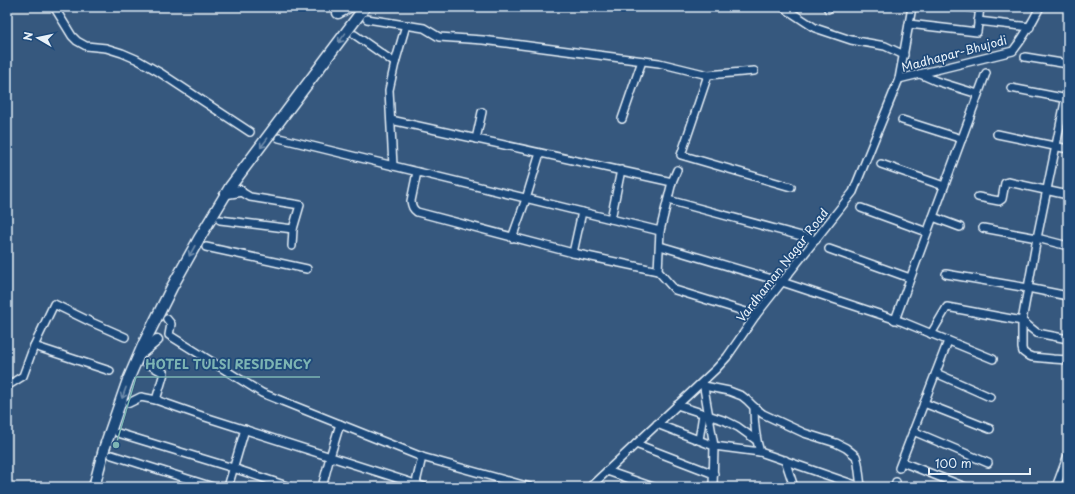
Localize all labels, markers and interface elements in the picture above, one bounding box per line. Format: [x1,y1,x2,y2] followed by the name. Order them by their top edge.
[18,18,58,58] north arrow
[19,30,37,42] text: N
[899,30,1009,76] street label: Madhapar-Bhujodi
[337,33,346,44] one-way arrow
[260,137,268,148] one-way arrow
[732,204,832,326] street label: Vardhaman Nagar Road
[188,245,196,257] one-way arrow
[136,352,320,377] callout: HOTEL TULSI RESIDENCY
[145,354,312,373] text: HOTEL TULSI RESIDENCY
[119,386,127,398] one-way arrow
[929,450,1030,476] scale bar
[935,454,972,472] text: 100 m

